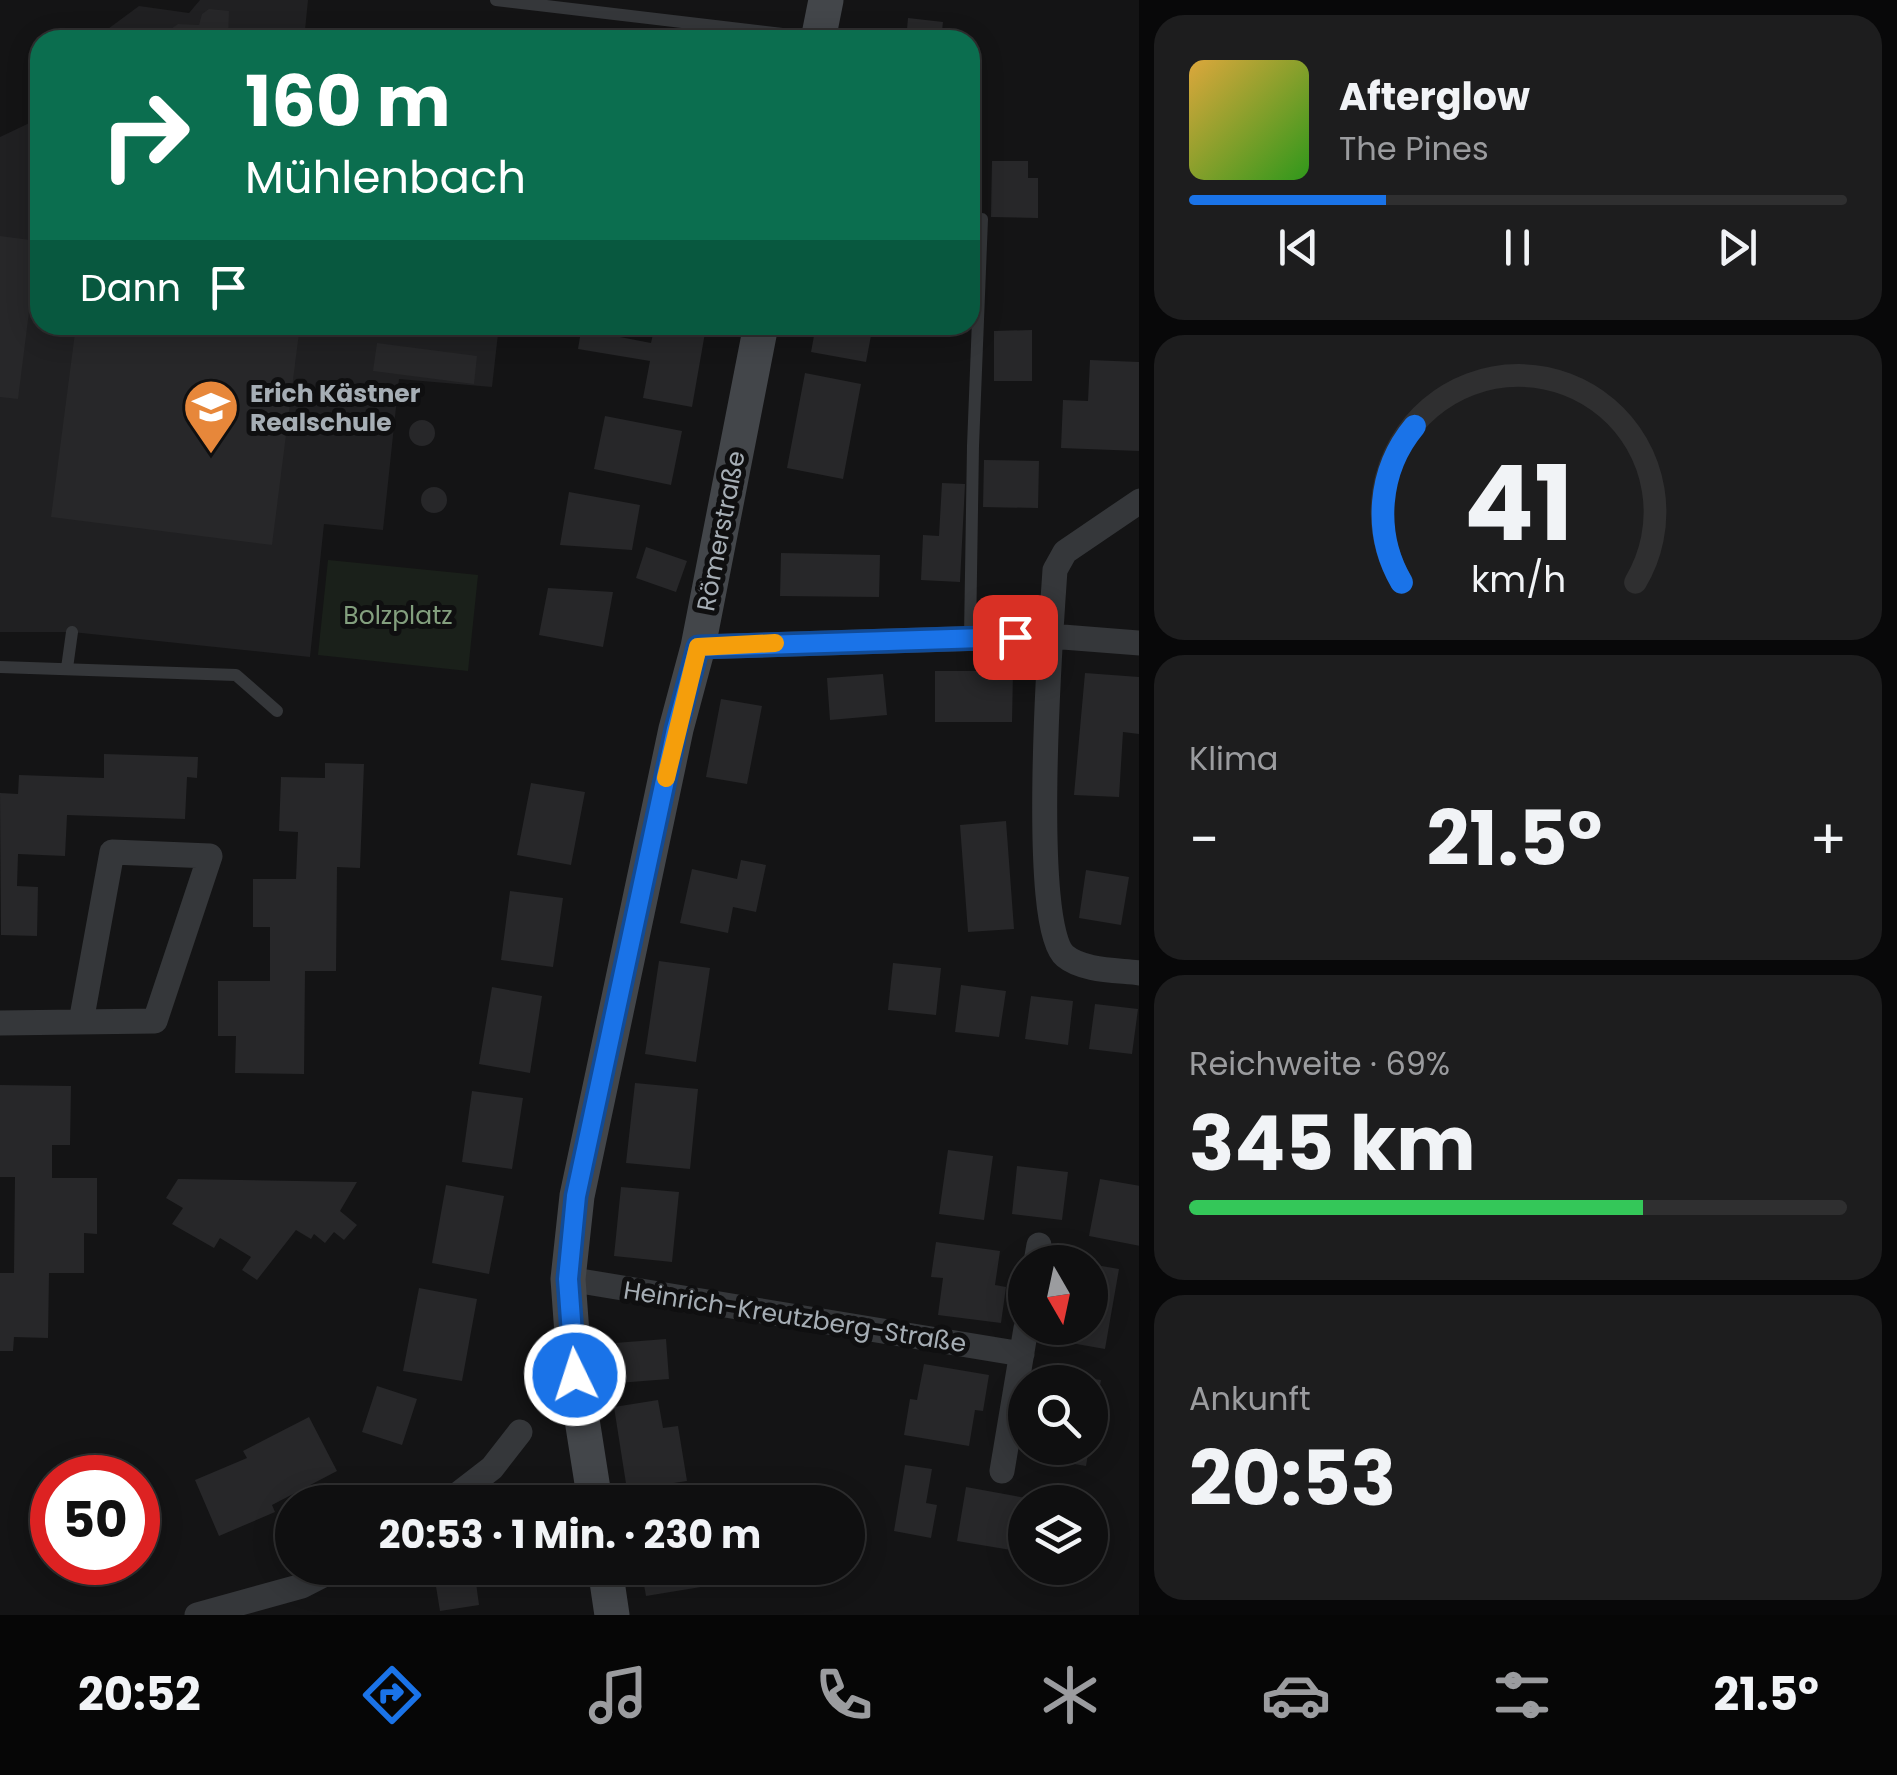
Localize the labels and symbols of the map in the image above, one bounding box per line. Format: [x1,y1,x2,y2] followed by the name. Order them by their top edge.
[250,376,421,440] place label: Erich Kästner Realschule
[181,377,241,456] school or university icon: Erich Kästner Realschule
[688,448,754,614] street label: Römerstraße
[973,595,1058,680] pin
[343,598,453,633] park label: Bolzplatz
[1008,1245,1108,1345] north arrow
[621,1273,969,1361] street label: Heinrich-Kreutzberg-Straße
[523,1323,627,1427] position arrow
[30,1455,160,1585] speed limit sign: 50

